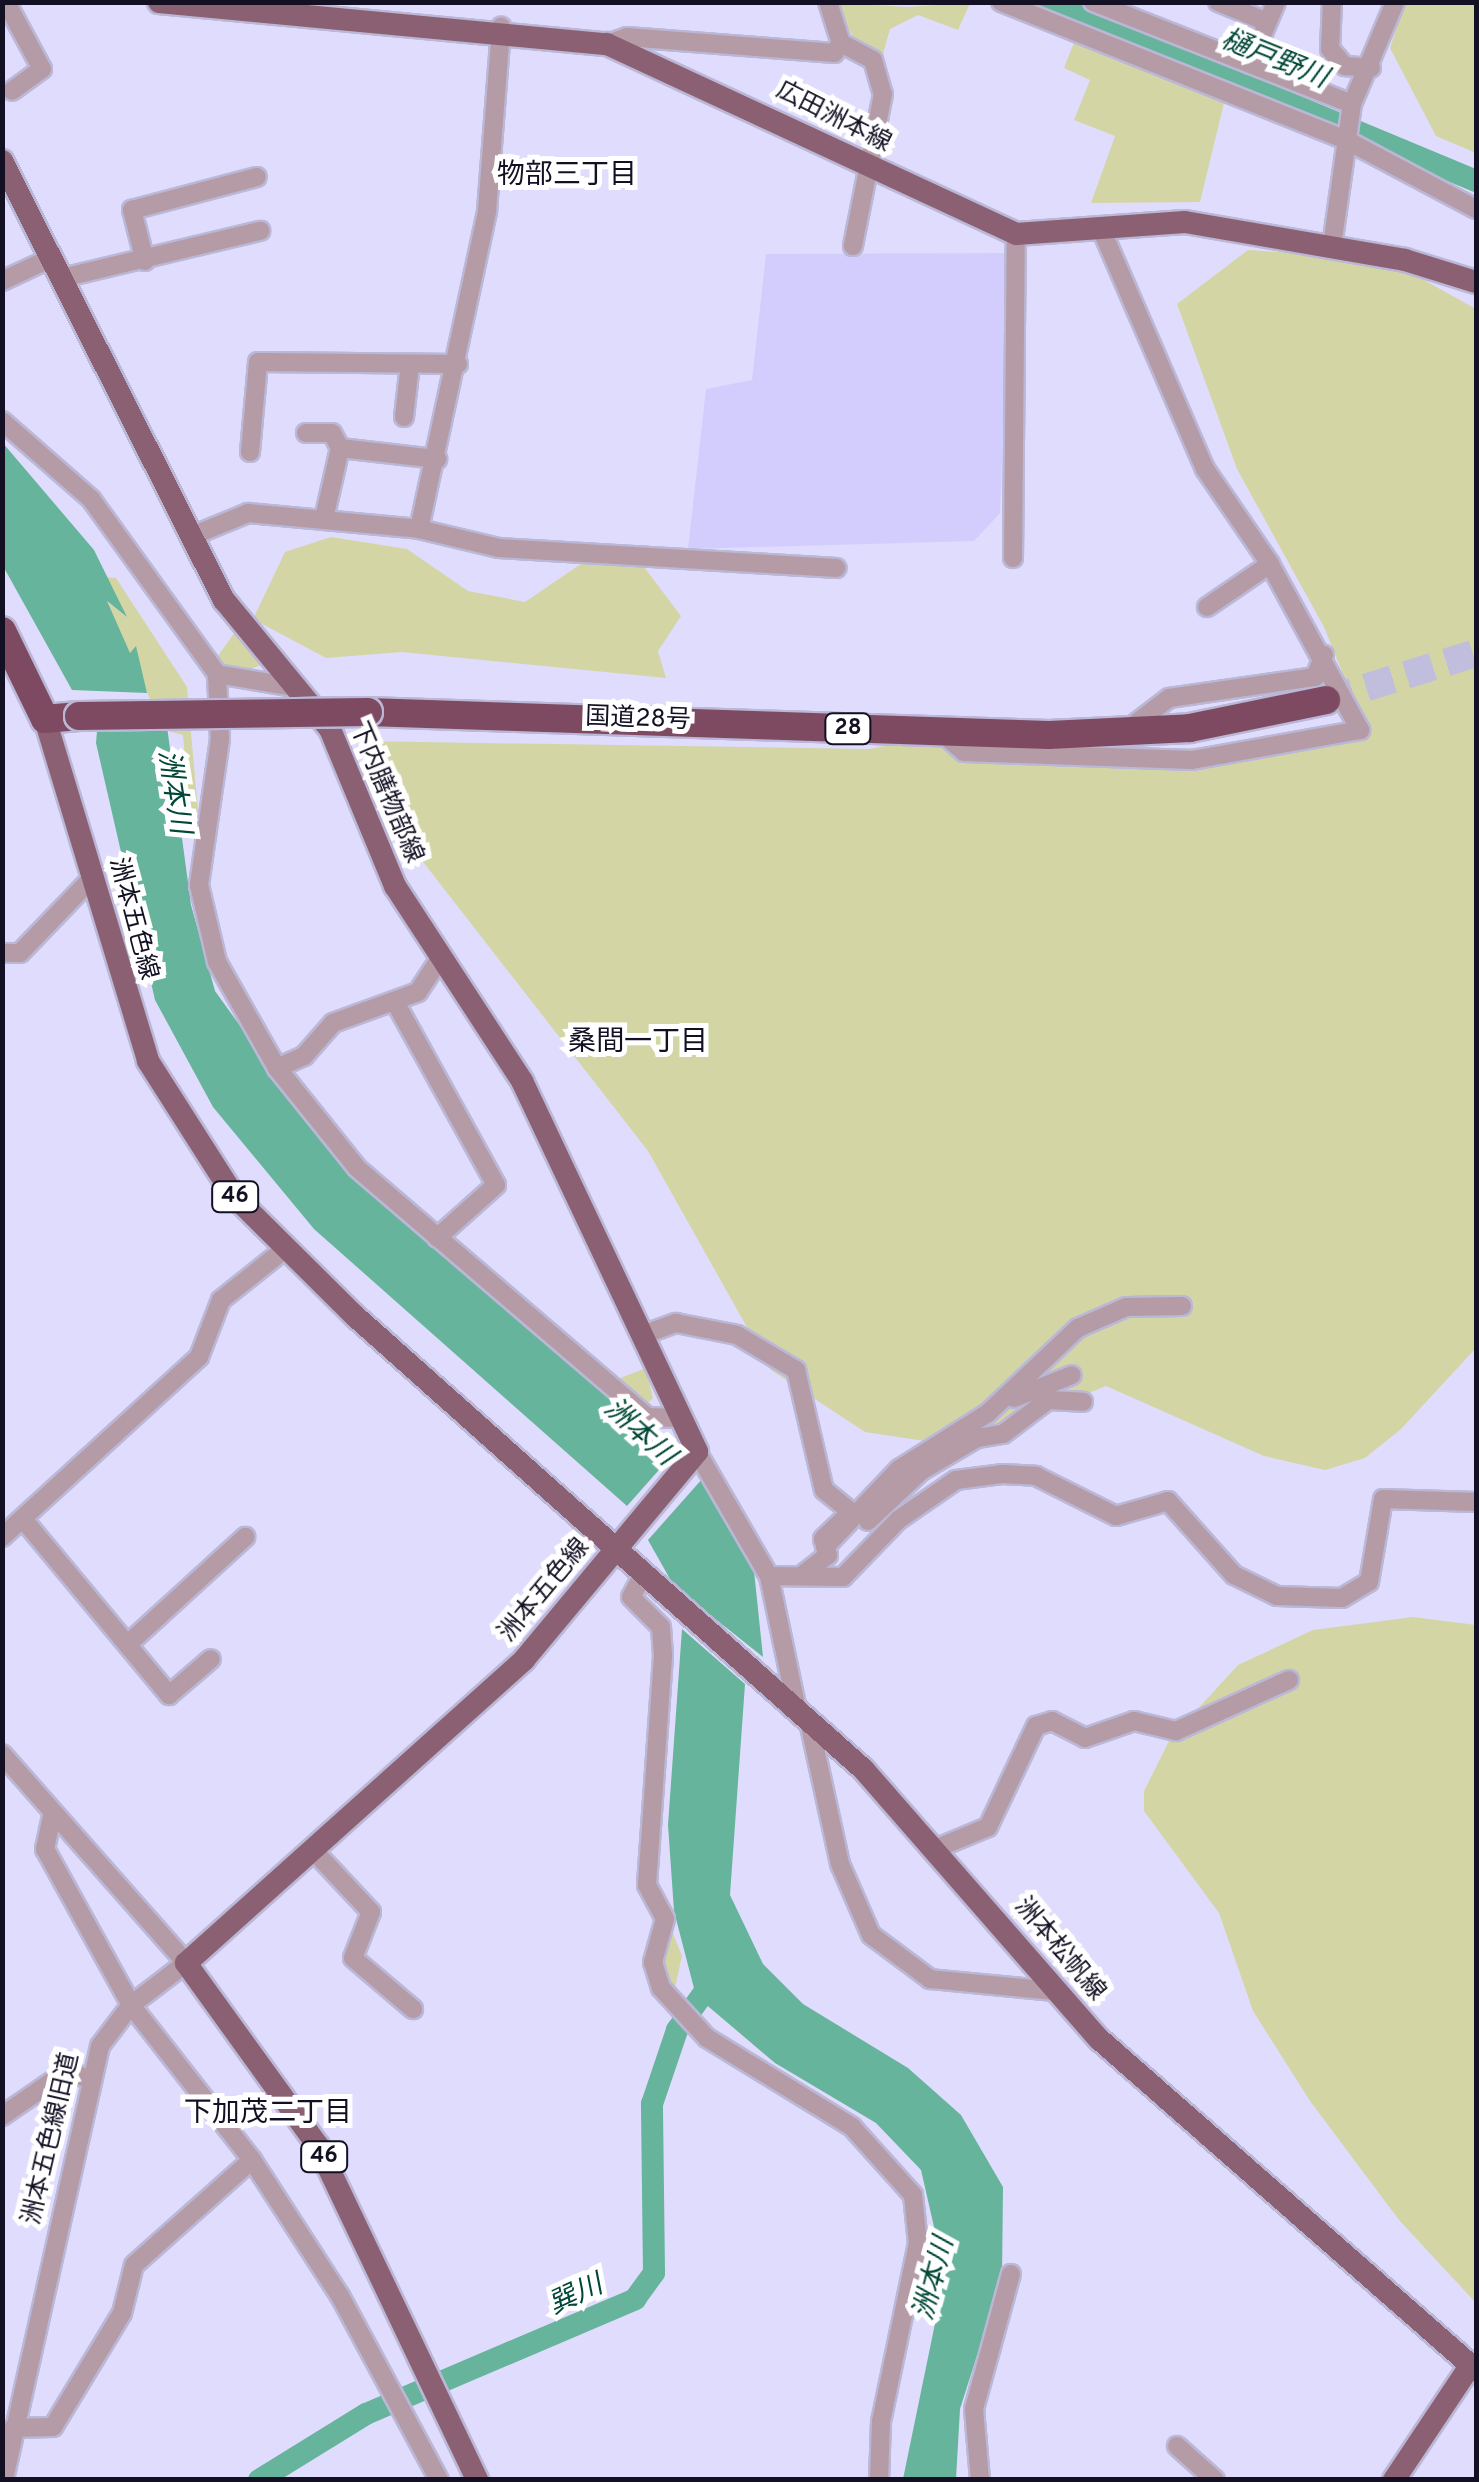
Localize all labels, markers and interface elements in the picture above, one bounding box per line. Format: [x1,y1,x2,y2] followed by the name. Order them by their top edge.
[1216,23,1332,97] water label: 樋戸野川
[771,76,895,160] street label: 広田洲本線
[497,159,637,193] district label: 物部三丁目
[585,703,691,737] street label: 国道28号
[823,712,873,746] road number: 28
[342,718,428,868] street label: 下内膳物部線
[150,748,196,836] water label: 洲本川
[101,855,163,983] street label: 洲本五色線
[568,1026,708,1060] district label: 桑間一丁目
[210,1180,260,1214] road number: 46
[597,1392,681,1474] water label: 洲本川
[493,1533,597,1649] street label: 洲本五色線
[1007,1892,1111,2008] street label: 洲本松帆線
[18,2050,86,2228] street label: 洲本五色線旧道
[184,2097,352,2131] district label: 下加茂二丁目
[299,2140,349,2174] road number: 46
[908,2234,962,2324] water label: 洲本川
[544,2269,608,2323] water label: 巽川

